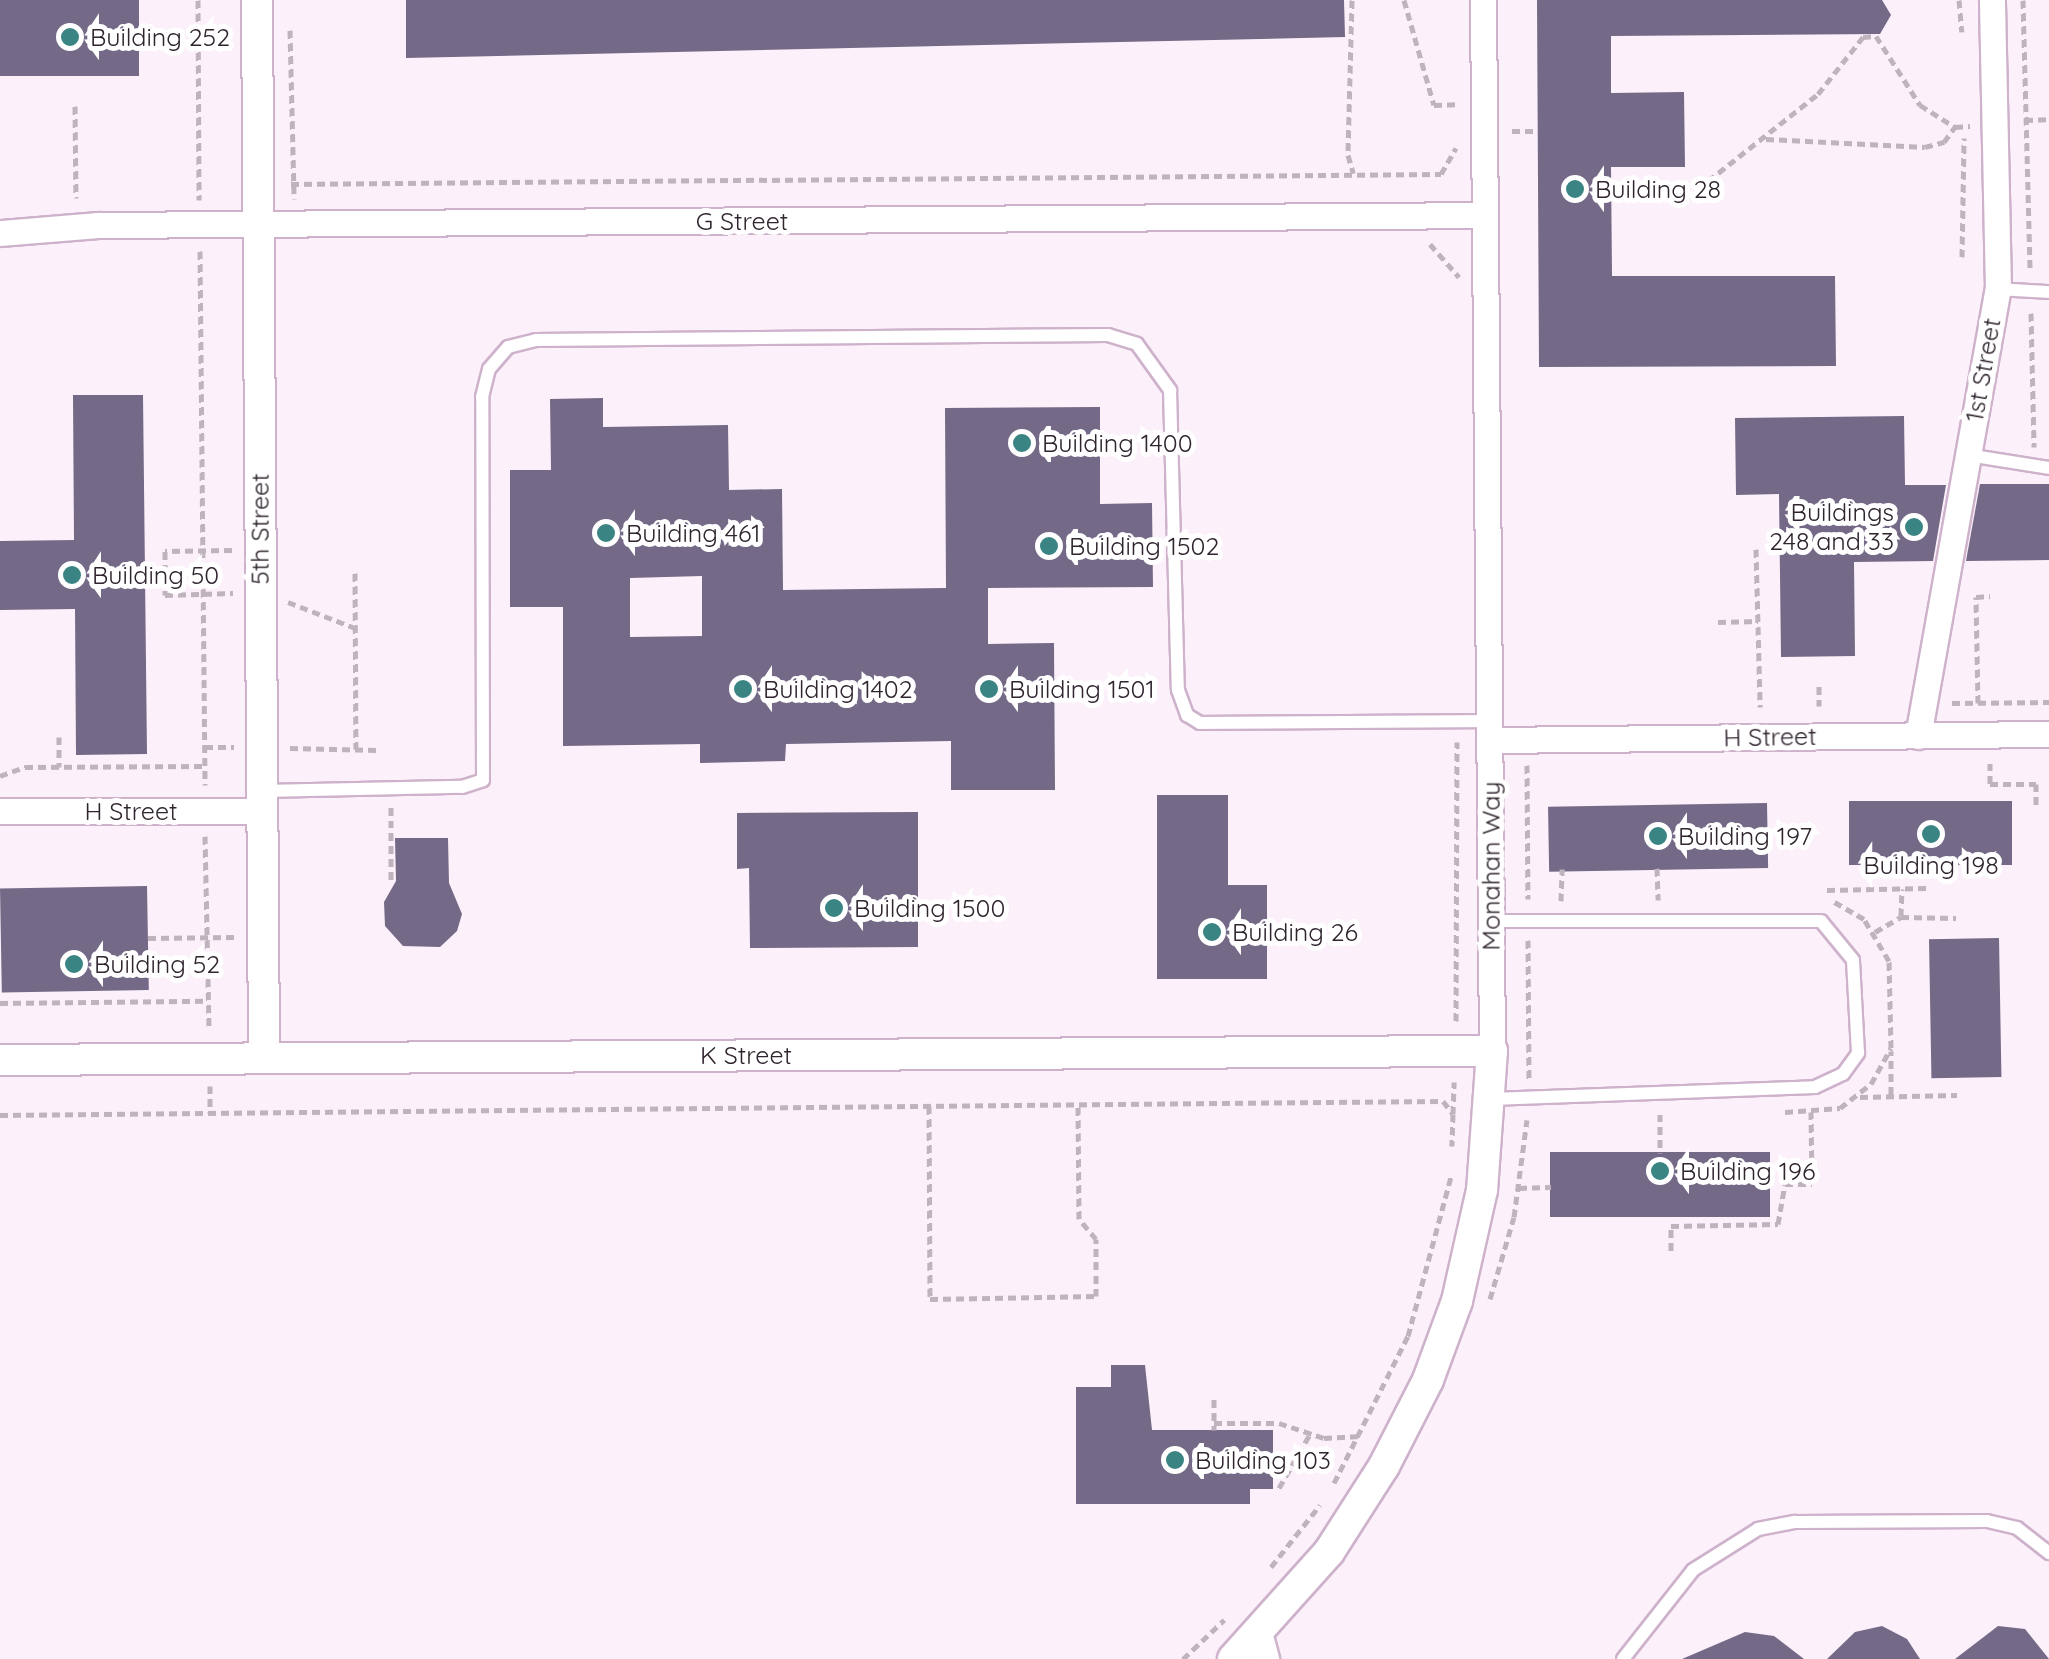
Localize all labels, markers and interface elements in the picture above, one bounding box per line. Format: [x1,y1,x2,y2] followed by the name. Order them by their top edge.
[90,22,230,52] place label: Building 252
[59,26,81,48] marker: Building 252
[1595,174,1721,204] place label: Building 28
[1564,178,1586,200] marker: Building 28
[696,206,788,236] street label: G Street
[1959,316,2007,424] street label: 1st Street
[1042,428,1193,458] place label: Building 1400
[1011,432,1033,454] marker: Building 1400
[245,473,275,585] street label: 5th Street
[1769,498,1894,557] place label: Buildings 248 and 33
[1903,516,1925,538] marker: Buildings 248 and 33
[626,518,760,548] place label: Building 461
[595,522,617,544] marker: Building 461
[1069,531,1219,561] place label: Building 1502
[1038,535,1060,557] marker: Building 1502
[92,560,219,590] place label: Building 50
[61,564,83,586] marker: Building 50
[763,674,912,704] place label: Building 1402
[1009,674,1155,704] place label: Building 1501
[732,678,754,700] marker: Building 1402
[978,678,1000,700] marker: Building 1501
[1723,721,1817,753] street label: H Street
[1476,781,1506,951] street label: Monahan Way
[84,796,178,826] street label: H Street
[1678,821,1812,851] place label: Building 197
[1920,823,1942,845] marker: Building 198
[1647,825,1669,847] marker: Building 197
[1863,850,1999,880] place label: Building 198
[854,893,1005,923] place label: Building 1500
[823,897,845,919] marker: Building 1500
[1232,917,1358,947] place label: Building 26
[1201,921,1223,943] marker: Building 26
[94,949,220,979] place label: Building 52
[63,953,85,975] marker: Building 52
[700,1040,792,1070] street label: K Street
[1680,1156,1815,1186] place label: Building 196
[1649,1160,1671,1182] marker: Building 196
[1195,1445,1331,1475] place label: Building 103
[1164,1449,1186,1471] marker: Building 103

